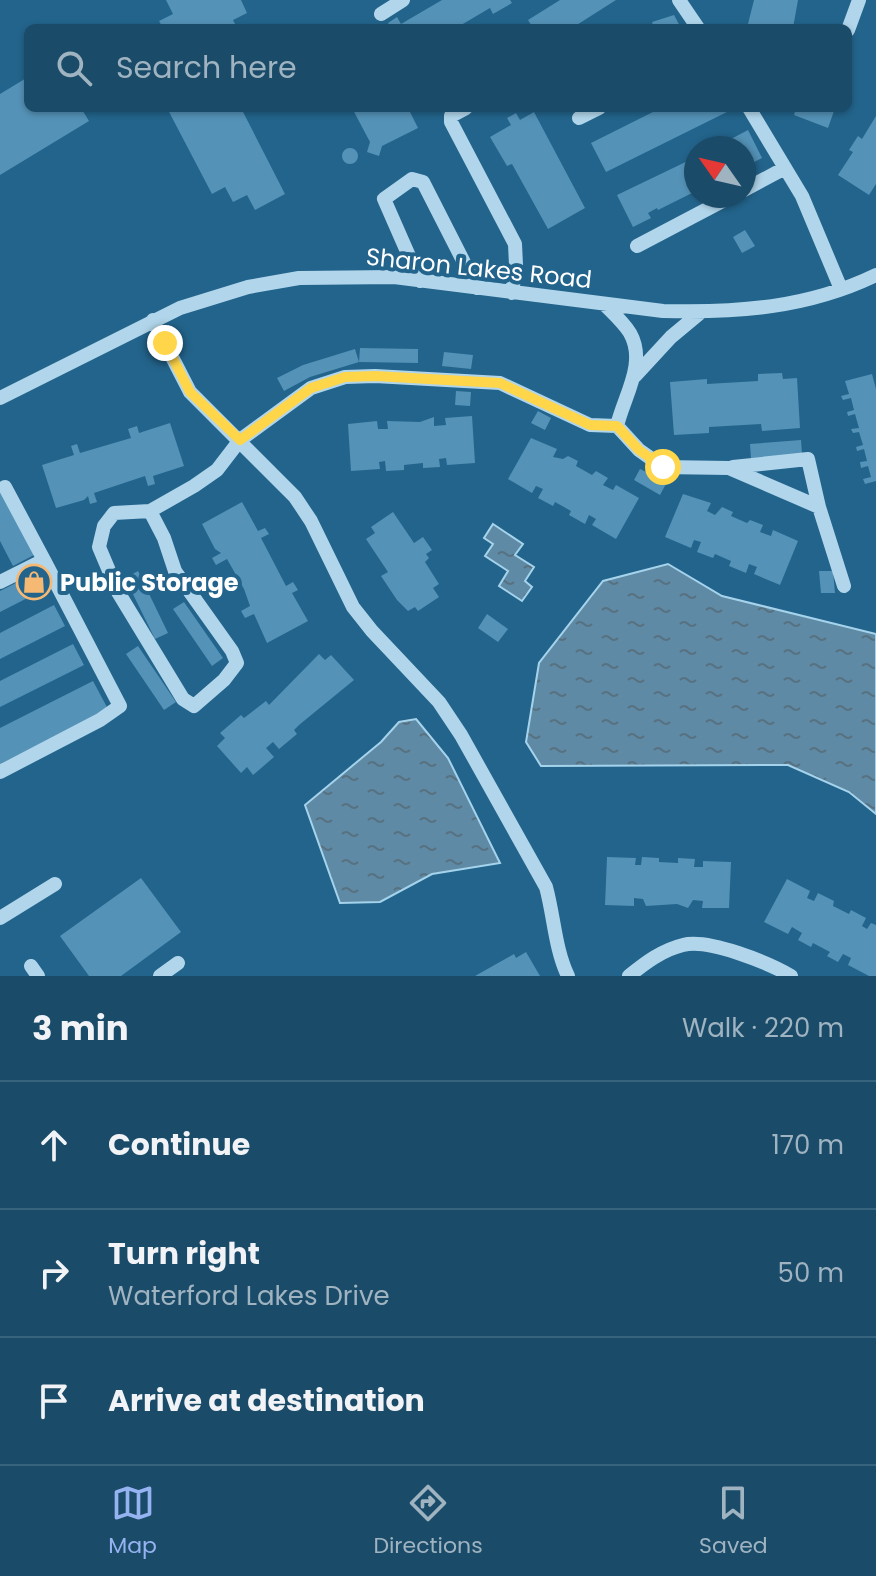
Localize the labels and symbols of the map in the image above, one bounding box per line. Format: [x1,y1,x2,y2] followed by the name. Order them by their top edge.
[684,136,756,208] north arrow
[364,240,594,296] street label: Sharon Lakes Road
[147,325,183,361] route end
[645,449,681,485] route start
[15,563,53,601] shop icon: Public Storage
[60,566,239,599] place label: Public Storage

